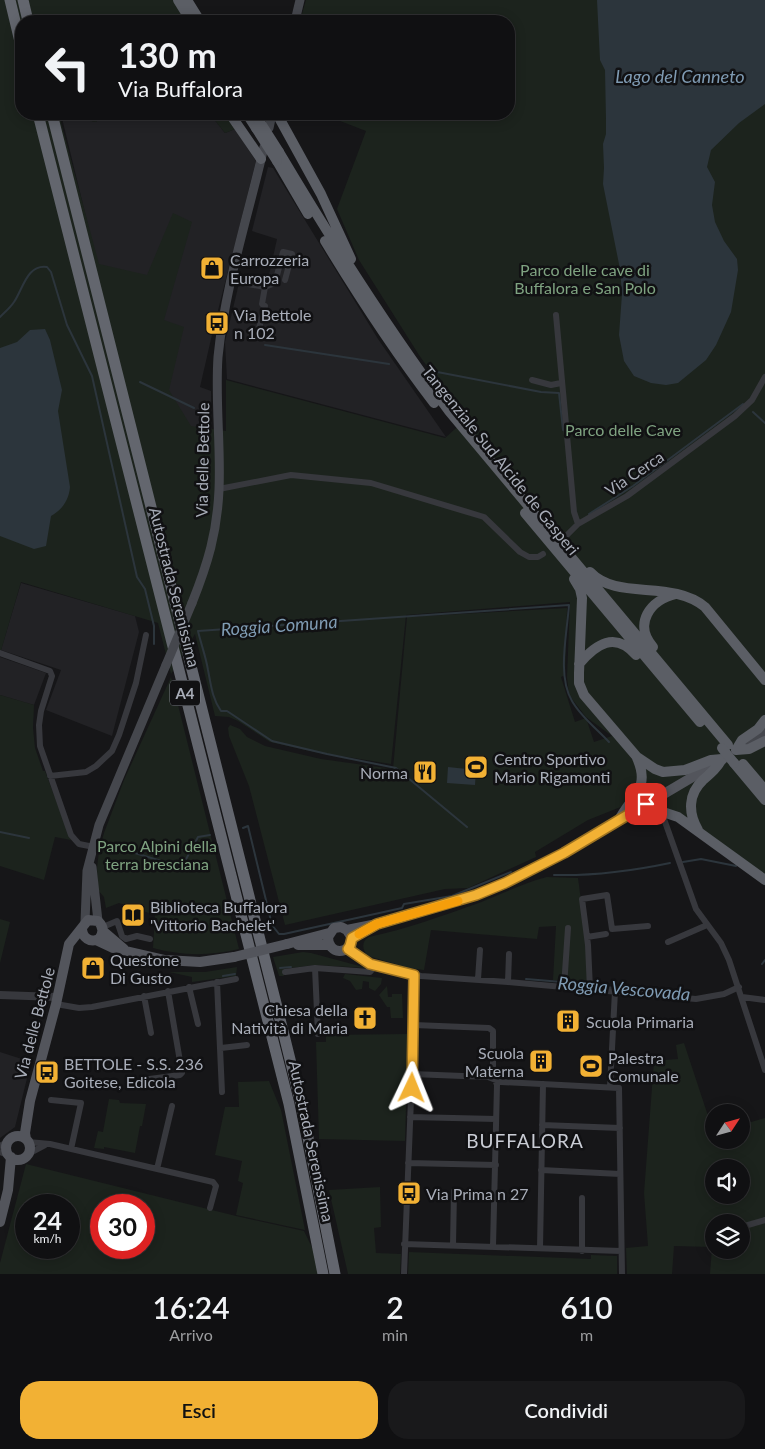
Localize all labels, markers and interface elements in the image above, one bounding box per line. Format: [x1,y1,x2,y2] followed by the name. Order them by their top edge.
[118,33,217,75] text: 130 m
[35,35,100,100] icon: left
[615,65,745,87] water label: Lago del Canneto
[118,75,243,102] text: Via Buffalora
[230,250,309,287] place label: Carrozzeria Europa
[199,255,225,281] shop icon: Carrozzeria Europa
[514,260,656,297] park label: Parco delle cave di Buffalora e San Polo
[234,305,312,342] place label: Via Bettole n 102
[204,310,230,336] bus stop icon: Via Bettole n 102
[419,362,583,558] street label: Tangenziale Sud Alcide de Gasperi
[191,402,213,518] street label: Via delle Bettole
[565,420,681,439] park label: Parco delle Cave
[601,446,667,500] street label: Via Cerca
[146,505,204,669] street label: Autostrada Serenissima
[220,610,338,640] water label: Roggia Comuna
[170,680,200,706] road number: A4
[494,749,610,786] place label: Centro Sportivo Mario Rigamonti
[463,754,489,780] sports icon: Centro Sportivo Mario Rigamonti
[412,759,438,785] restaurant icon: Norma
[360,763,408,782] place label: Norma
[625,783,667,825] pin
[632,790,660,818] icon: arrive
[97,836,217,873] park label: Parco Alpini della terra bresciana
[150,897,288,934] place label: Biblioteca Buffalora 'Vittorio Bachelet'
[120,902,146,928] library icon: Biblioteca Buffalora 'Vittorio Bachelet'
[110,950,179,987] place label: Questone Di Gusto
[80,955,106,981] shop icon: Questone Di Gusto
[10,965,58,1081] street label: Via delle Bettole
[557,971,691,1005] water label: Roggia Vescovada
[231,1000,348,1037] place label: Chiesa della Natività di Maria
[352,1005,378,1031] church icon: Chiesa della Natività di Maria
[555,1008,581,1034] building icon: Scuola Primaria
[586,1012,694,1031] place label: Scuola Primaria
[465,1043,524,1080] place label: Scuola Materna
[528,1048,554,1074] building icon: Scuola Materna
[608,1048,679,1085] place label: Palestra Comunale
[578,1053,604,1079] sports icon: Palestra Comunale
[64,1054,203,1091] place label: BETTOLE - S.S. 236 Goitese, Edicola
[34,1059,60,1085] bus stop icon: BETTOLE - S.S. 236 Goitese, Edicola
[286,1059,338,1223] street label: Autostrada Serenissima
[385,1061,437,1113] position arrow
[705,1104,750,1149] north arrow
[705,1104,750,1259] map controls
[466,1129,584,1152] district label: BUFFALORA
[705,1159,750,1204] button: sound
[396,1180,422,1206] bus stop icon: Via Prima n 27
[426,1184,529,1203] place label: Via Prima n 27
[90,1194,155,1259] speed limit sign: 30
[33,1205,62,1235] text: 24
[705,1214,750,1259] button: layers
[33,1231,62,1246] text: km/h
[152,1289,230,1325] text: 16:24
[386,1289,404,1325] text: 2
[560,1289,613,1325] text: 610
[169,1325,213,1344] text: Arrivo
[382,1325,408,1344] text: min
[580,1325,593,1344] text: m
[20,1381,378,1439] button: Esci
[388,1381,745,1439] button: Condividi

